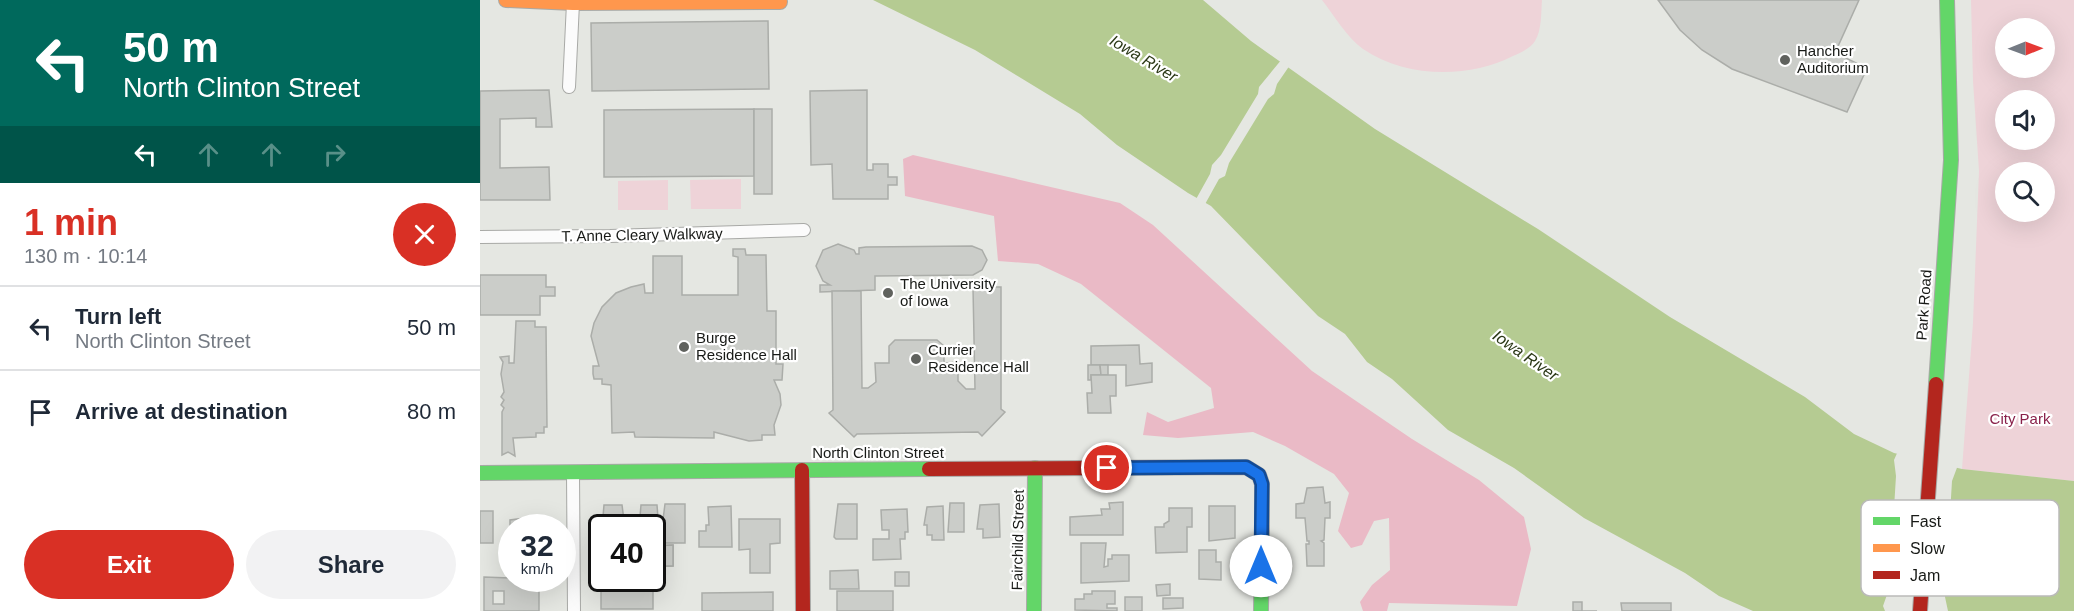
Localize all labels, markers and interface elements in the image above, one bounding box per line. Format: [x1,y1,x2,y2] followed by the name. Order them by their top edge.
[1995,18,2055,78] north arrow
[1995,18,2055,222] map controls
[24,24,102,102] icon: left
[123,24,219,71] text: 50 m
[1107,32,1181,86] water label: Iowa River
[1797,42,1869,76] place label: Hancher Auditorium
[1778,53,1792,67] marker: Hancher Auditorium
[123,73,360,103] text: North Clinton Street
[1995,90,2055,150] button: sound
[129,138,162,171] icon: left
[192,138,225,171] icon: ahead
[255,138,288,171] icon: ahead
[318,138,351,171] icon: right
[1995,162,2055,222] button: search
[24,202,118,243] text: 1 min
[393,203,456,266] button: close
[561,225,723,244] street label: T. Anne Cleary Walkway
[24,245,147,267] text: 130 m · 10:14
[1913,269,1934,341] street label: Park Road
[900,275,996,309] place label: The University of Iowa
[881,286,895,300] marker: The University of Iowa
[75,304,161,329] text: Turn left
[24,312,57,345] icon: left
[407,315,456,340] text: 50 m
[1490,327,1562,384] water label: Iowa River
[696,329,797,363] place label: Burge Residence Hall
[75,330,251,352] text: North Clinton Street
[677,340,691,354] marker: Burge Residence Hall
[928,341,1029,375] place label: Currier Residence Hall
[909,352,923,366] marker: Currier Residence Hall
[24,396,57,429] icon: arrive
[75,399,288,424] text: Arrive at destination
[407,399,456,424] text: 80 m
[1990,410,2051,427] park label: City Park
[1081,442,1132,493] pin
[812,444,945,461] street label: North Clinton Street
[1090,451,1123,484] icon: arrive
[1008,489,1027,591] street label: Fairchild Street
[1861,500,2059,596] legend
[1910,513,1942,530] text: Fast
[588,514,666,592] speed limit sign: 40
[520,529,554,562] text: 32
[24,530,234,599] button: Exit
[246,530,456,599] button: Share
[1229,534,1293,598] position arrow
[1910,540,1945,557] text: Slow
[521,560,553,577] text: km/h
[1910,567,1940,584] text: Jam

